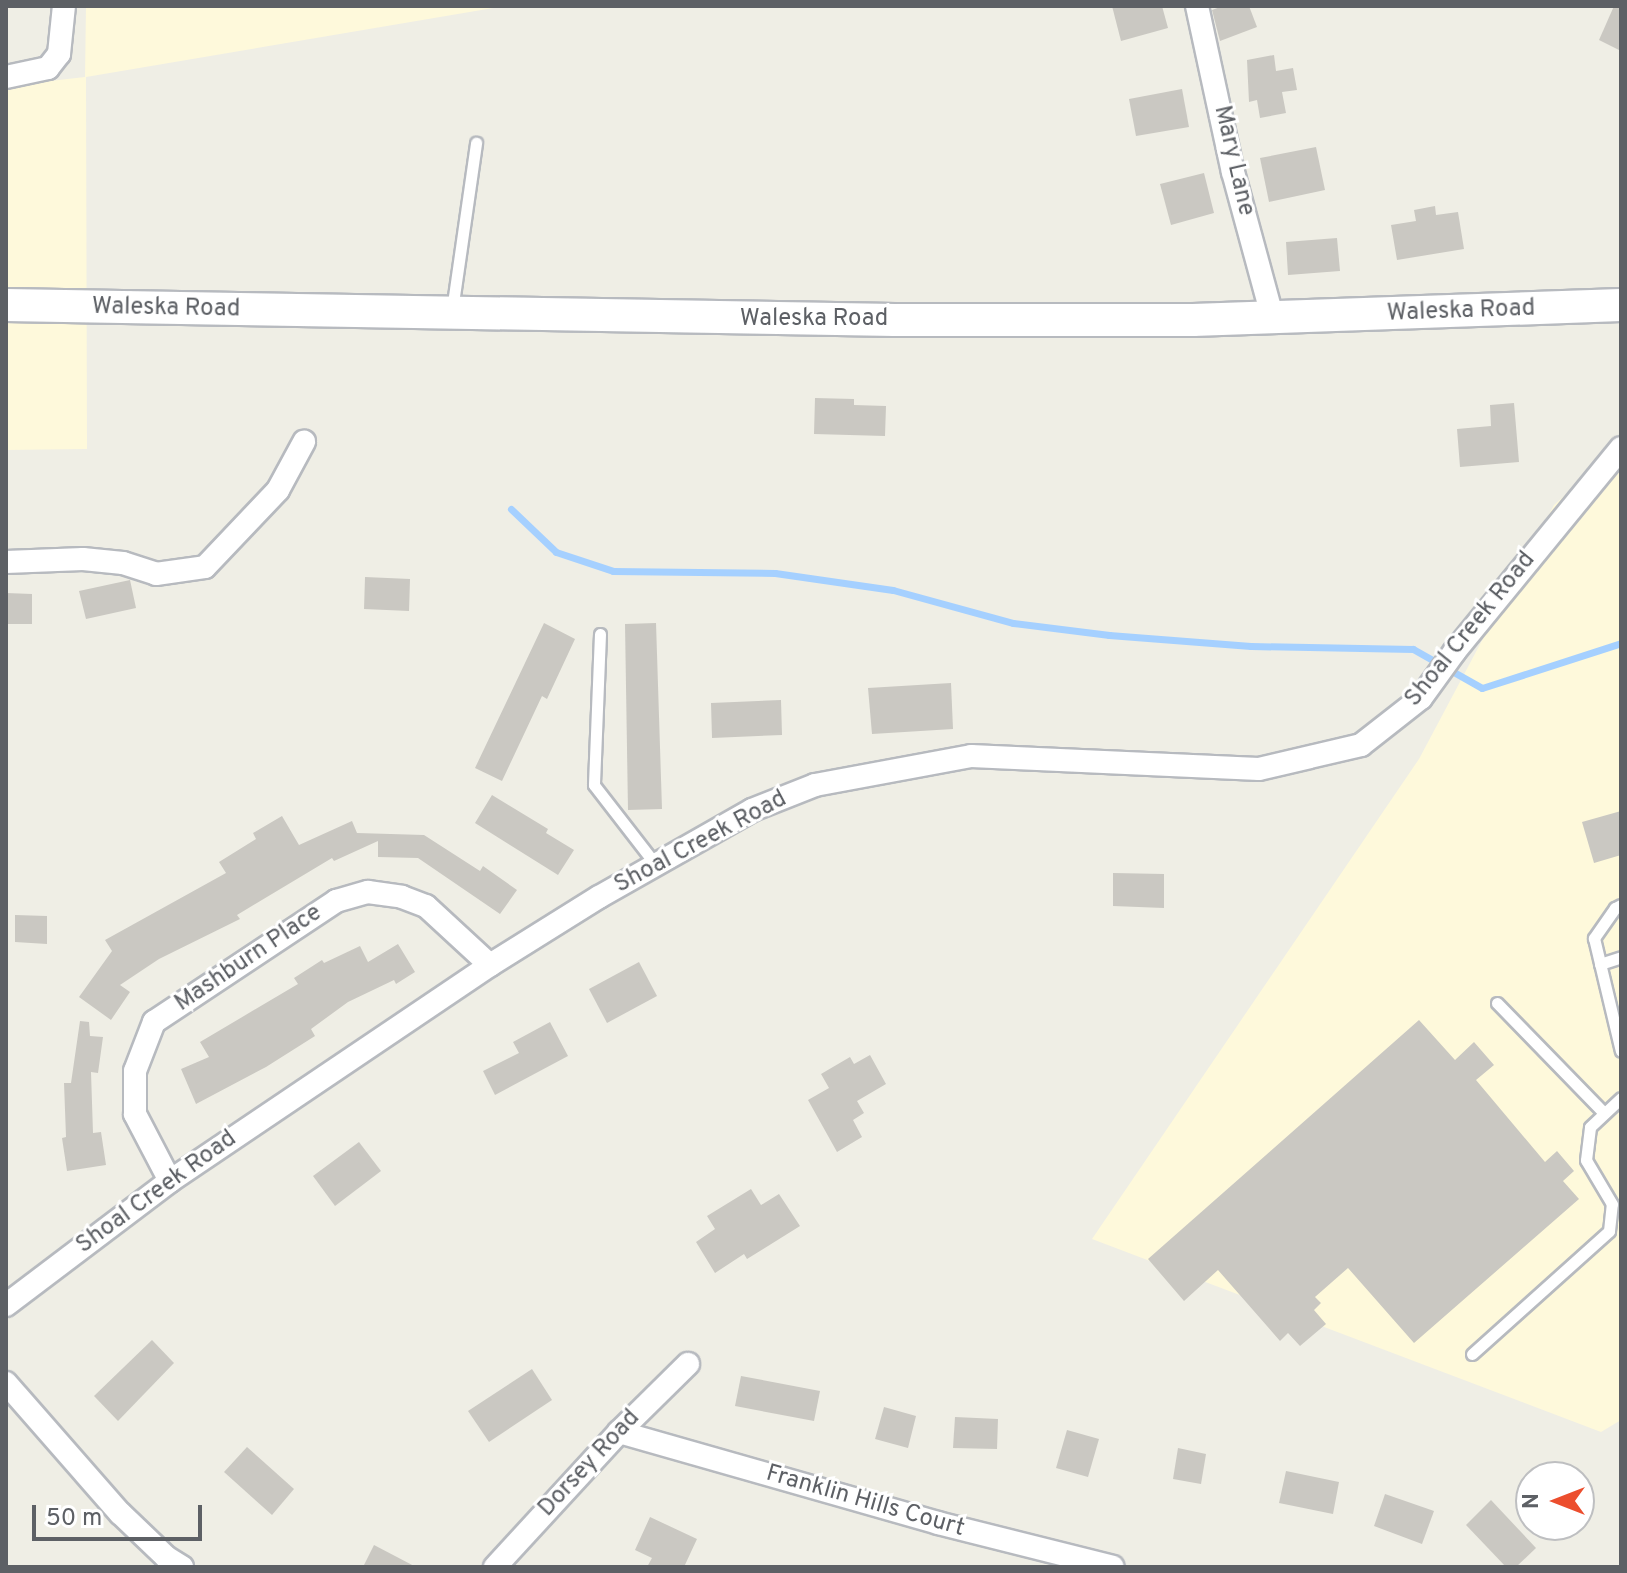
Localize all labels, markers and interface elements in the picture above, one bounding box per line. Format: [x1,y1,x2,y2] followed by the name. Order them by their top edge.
[1206,103,1260,219] street label: Mary Lane
[92,293,240,325] street label: Waleska Road
[1386,295,1536,329] street label: Waleska Road
[740,306,888,334] street label: Waleska Road
[1400,547,1542,713] street label: Shoal Creek Road
[610,785,792,901] street label: Shoal Creek Road
[170,899,328,1019] street label: Mashburn Place
[71,1125,243,1261] street label: Shoal Creek Road
[533,1405,647,1523] street label: Dorsey Road
[762,1460,968,1544] street label: Franklin Hills Court
[1515,1461,1595,1541] north arrow
[36,1489,206,1539] scale bar
[1519,1493,1546,1509] text: N
[46,1504,102,1534] text: 50 m

